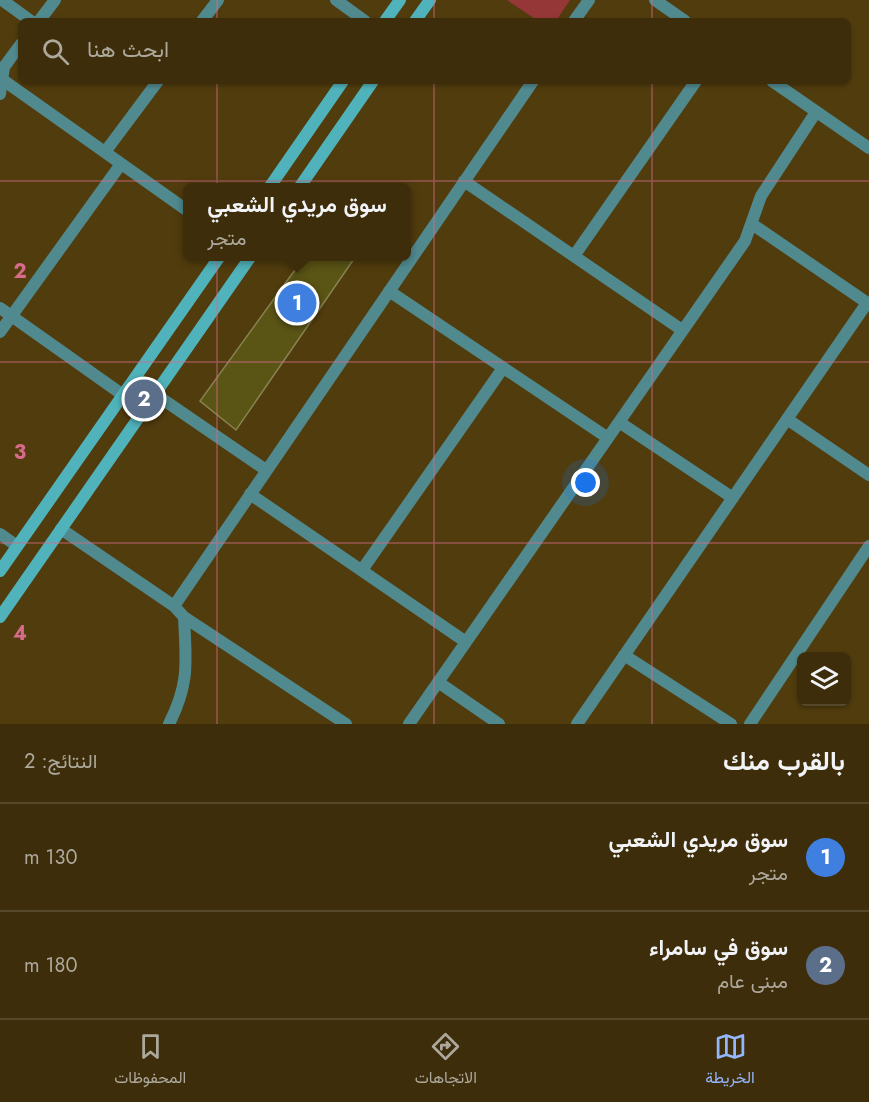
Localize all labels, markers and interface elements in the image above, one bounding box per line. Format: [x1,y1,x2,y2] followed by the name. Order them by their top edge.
[18,18,851,84] search box
[87,33,169,65] text: ابحث هنا
[39,35,72,68] icon: search
[183,183,411,261] popup
[207,188,387,220] text: سوق مريدي الشعبي
[207,224,246,253] text: متجر
[13,257,27,286] text: 2
[278,280,316,326] pin: 1
[124,376,164,422] pin: 2
[14,438,26,467] text: 3
[571,468,600,497] your location
[13,619,27,648] text: 4
[797,652,851,706] map controls
[797,652,851,706] button: layers
[723,742,845,780] text: بالقرب منك
[24,747,97,776] text: النتائج: 2
[608,823,788,855] text: سوق مريدي الشعبي
[24,843,78,872] text: 130 m
[820,843,831,872] text: 1
[749,859,788,888] text: متجر
[649,931,788,963] text: سوق في سامراء
[24,951,78,980] text: 180 m
[819,951,832,980] text: 2
[717,967,788,996] text: مبنى عام
[114,1030,186,1092] tab: المحفوظات
[415,1030,477,1092] tab: الاتجاهات
[705,1030,755,1092] tab: الخريطة

